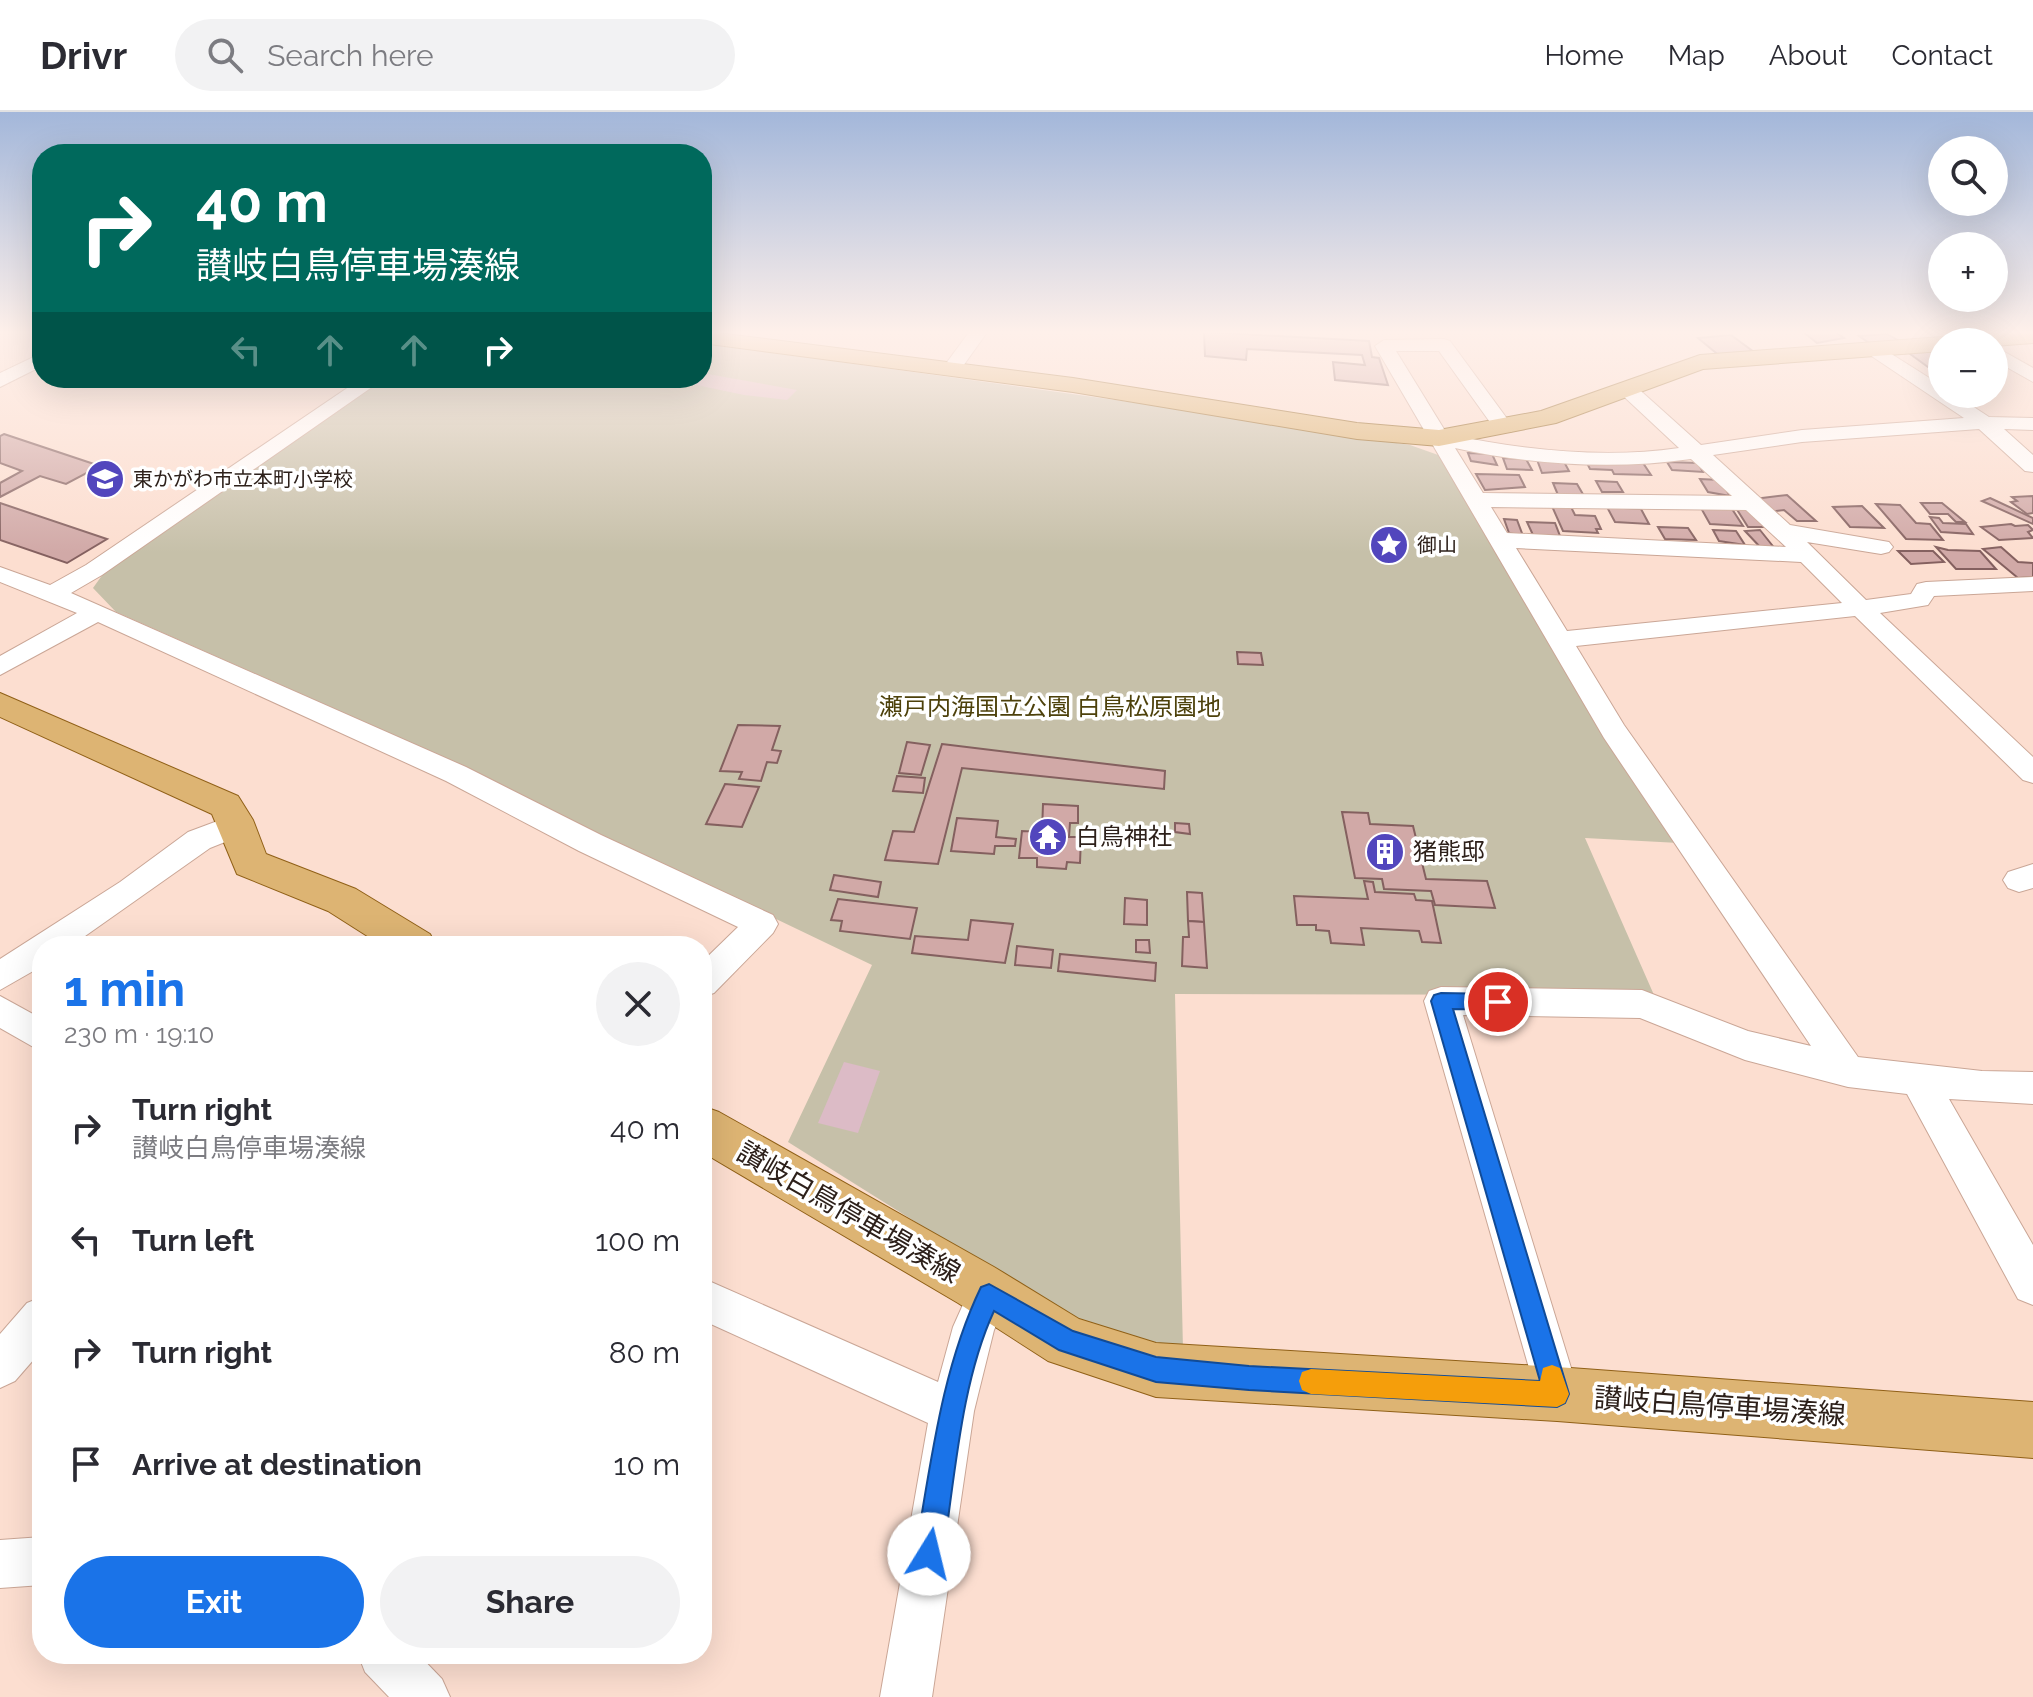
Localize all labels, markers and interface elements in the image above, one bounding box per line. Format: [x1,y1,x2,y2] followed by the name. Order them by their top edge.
[175,19,735,91] search box
[40,33,127,78] text: Drivr
[203,33,247,77] icon: search
[267,38,434,73] text: Search here
[1544,39,1624,72] text: Home
[1668,39,1725,72] text: Map
[1769,39,1848,72] text: About
[1892,39,1993,72] text: Contact
[1928,136,2008,408] map controls
[1928,136,2008,216] button: search
[196,169,328,235] text: 40 m
[64,176,168,280] icon: right
[1928,232,2008,312] button: +
[196,244,520,286] text: 讃岐白鳥停車場湊線
[224,328,268,372] icon: left
[308,328,352,372] icon: ahead
[392,328,436,372] icon: ahead
[476,328,520,372] icon: right
[1928,328,2008,408] button: −
[84,458,126,500] school or university icon: 東かがわ市立本町小学校
[133,467,353,491] place label: 東かがわ市立本町小学校
[1368,524,1410,566] place icon: 御山
[1417,533,1457,557] place label: 御山
[879,692,1221,721] park label: 瀬戸内海国立公園 白鳥松原園地
[1027,816,1069,858] temple icon: 白鳥神社
[1076,822,1172,851] place label: 白鳥神社
[1364,831,1406,873] building icon: 猪熊邸
[1413,837,1485,866] place label: 猪熊邸
[64,961,185,1017] text: 1 min
[596,962,680,1046] button: close
[1464,968,1532,1036] pin
[1476,980,1520,1024] icon: arrive
[64,1019,214,1049] text: 230 m · 19:10
[132,1092,272,1127] text: Turn right
[64,1106,108,1150] icon: right
[610,1111,680,1146] text: 40 m
[132,1133,366,1163] text: 讃岐白鳥停車場湊線
[731,1135,966,1290] street label: 讃岐白鳥停車場湊線
[64,1218,108,1262] icon: left
[132,1223,254,1258] text: Turn left
[595,1223,680,1258] text: 100 m
[64,1330,108,1374] icon: right
[132,1335,272,1370] text: Turn right
[609,1335,680,1370] text: 80 m
[1593,1381,1847,1432] street label: 讃岐白鳥停車場湊線
[64,1442,108,1486] icon: arrive
[132,1447,422,1482] text: Arrive at destination
[614,1447,680,1482] text: 10 m
[887,1512,971,1596] position arrow
[64,1556,364,1648] button: Exit
[380,1556,680,1648] button: Share

